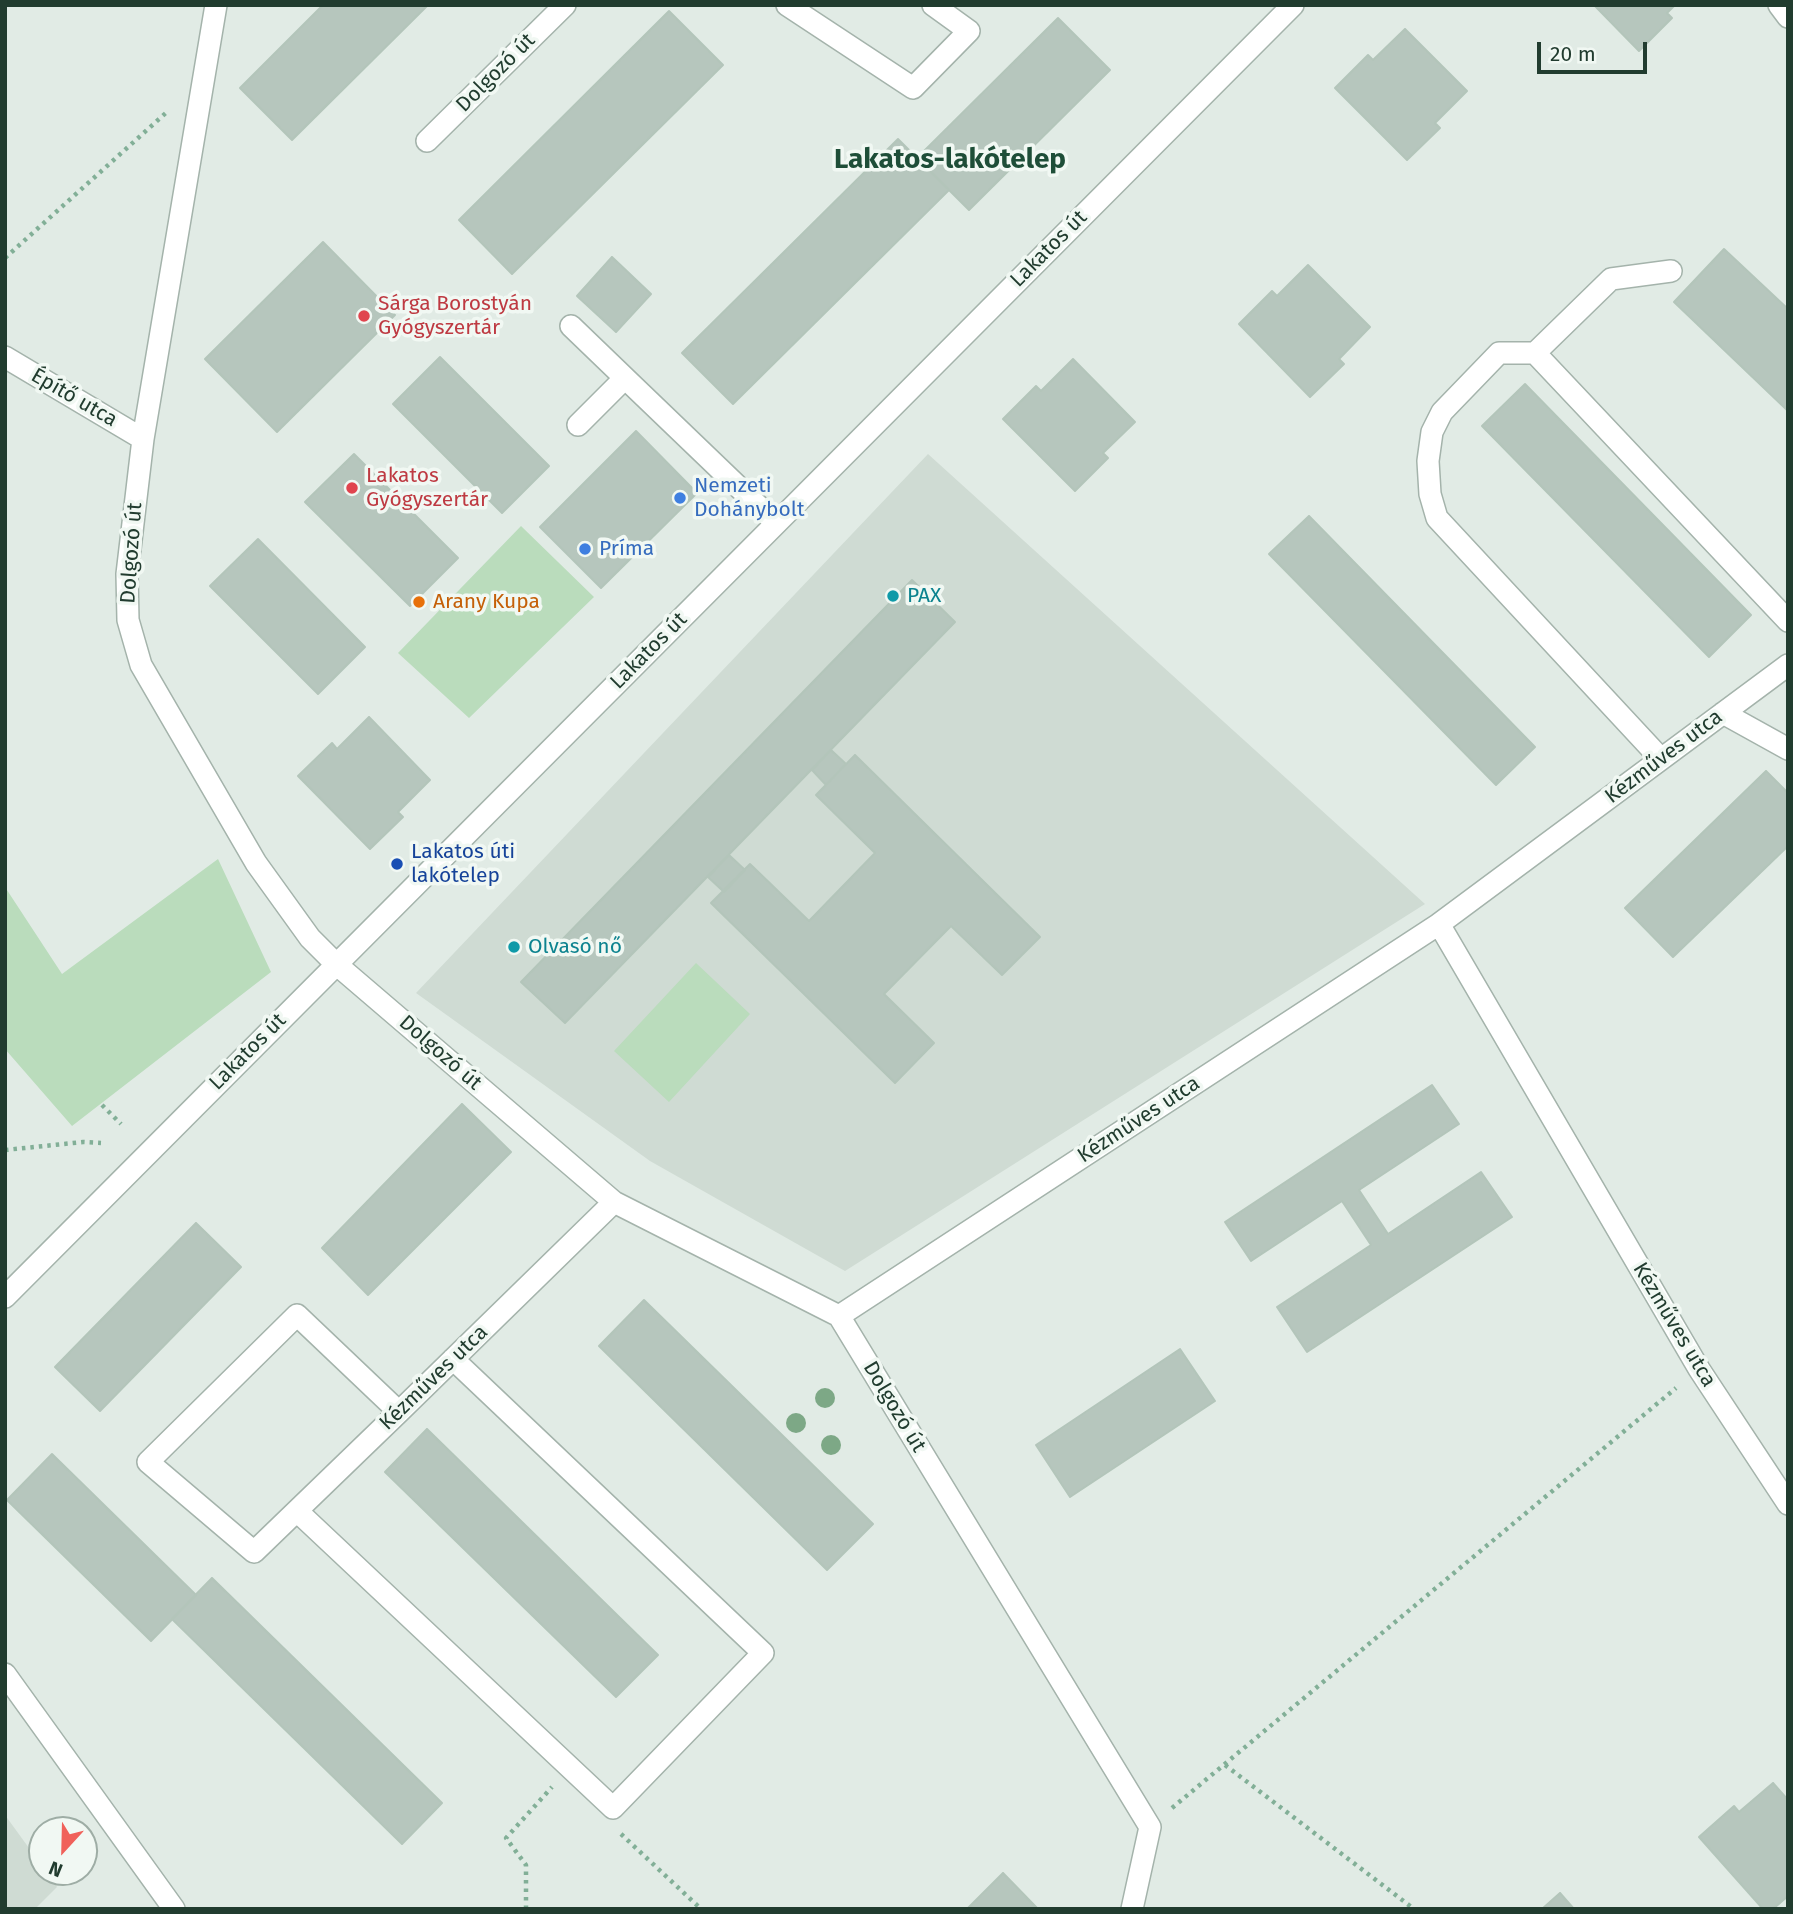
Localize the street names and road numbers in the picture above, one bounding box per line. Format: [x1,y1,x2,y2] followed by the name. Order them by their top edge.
[451,28,541,118] street label: Dolgozó út
[1005,205,1093,293] street label: Lakatos út
[26,363,122,433] street label: Építő utca
[116,502,148,604] street label: Dolgozó út
[605,607,693,695] street label: Lakatos út
[1600,705,1728,809] street label: Kézműves utca
[204,1008,292,1096] street label: Lakatos út
[394,1010,486,1096] street label: Dolgozó út
[1073,1071,1205,1169] street label: Kézműves utca
[1627,1258,1721,1392] street label: Kézműves utca
[375,1320,493,1436] street label: Kézműves utca
[857,1357,931,1457] street label: Dolgozó út

